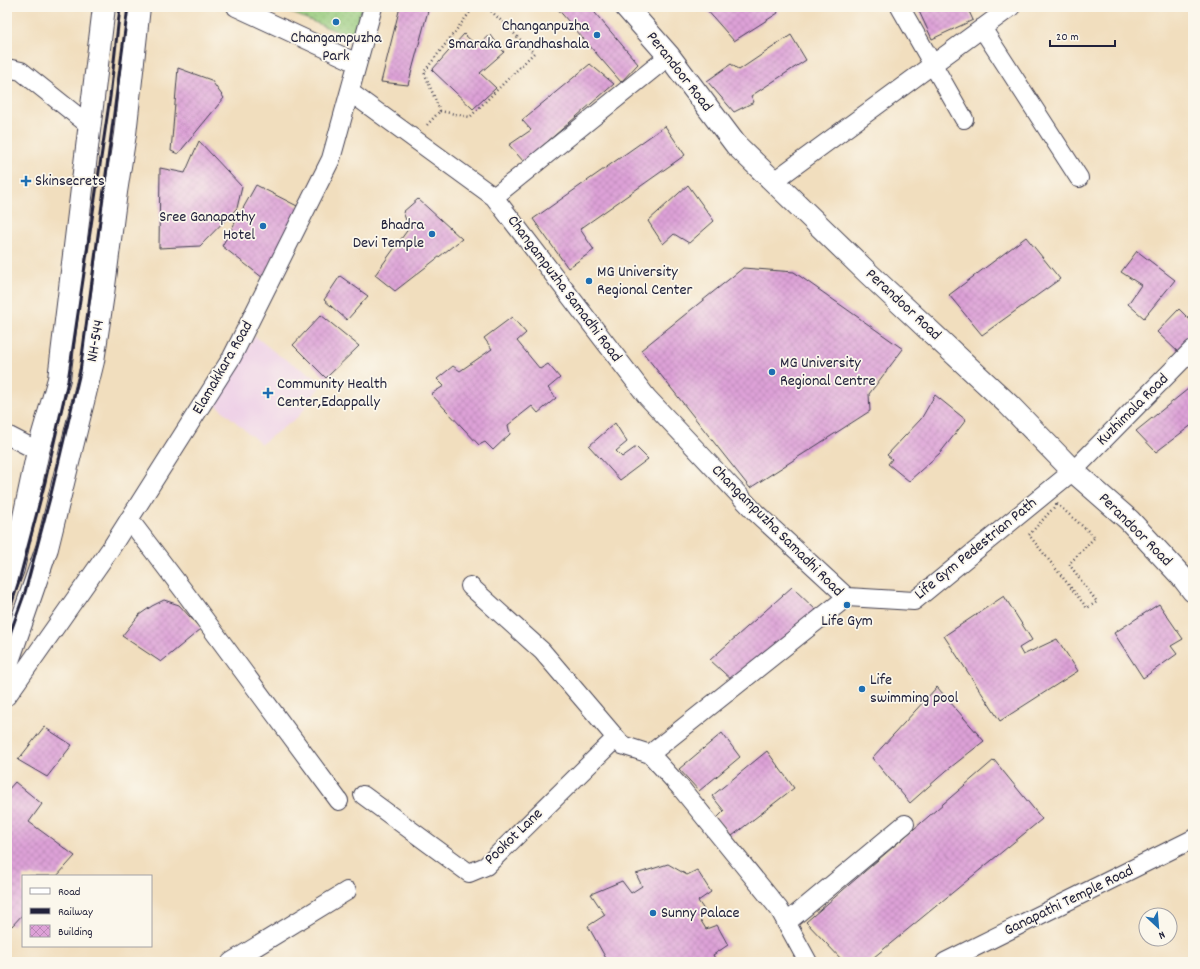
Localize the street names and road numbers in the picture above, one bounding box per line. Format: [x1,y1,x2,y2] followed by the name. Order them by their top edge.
[640,27,718,117] street label: Perandoor Road
[501,211,627,367] street label: Changampuzha Samadhi Road
[860,264,946,346] street label: Perandoor Road
[187,317,259,419] street label: Elamakkara Road
[81,318,111,364] street label: NH-544
[1092,369,1174,451] street label: Kuzhimala Road
[706,460,848,602] street label: Changampuzha Samadhi Road
[1093,488,1177,572] street label: Perandoor Road
[910,492,1042,606] street label: Life Gym Pedestrian Path
[480,803,548,871] street label: Pookot Lane
[1000,860,1138,942] street label: Ganapathi Temple Road

